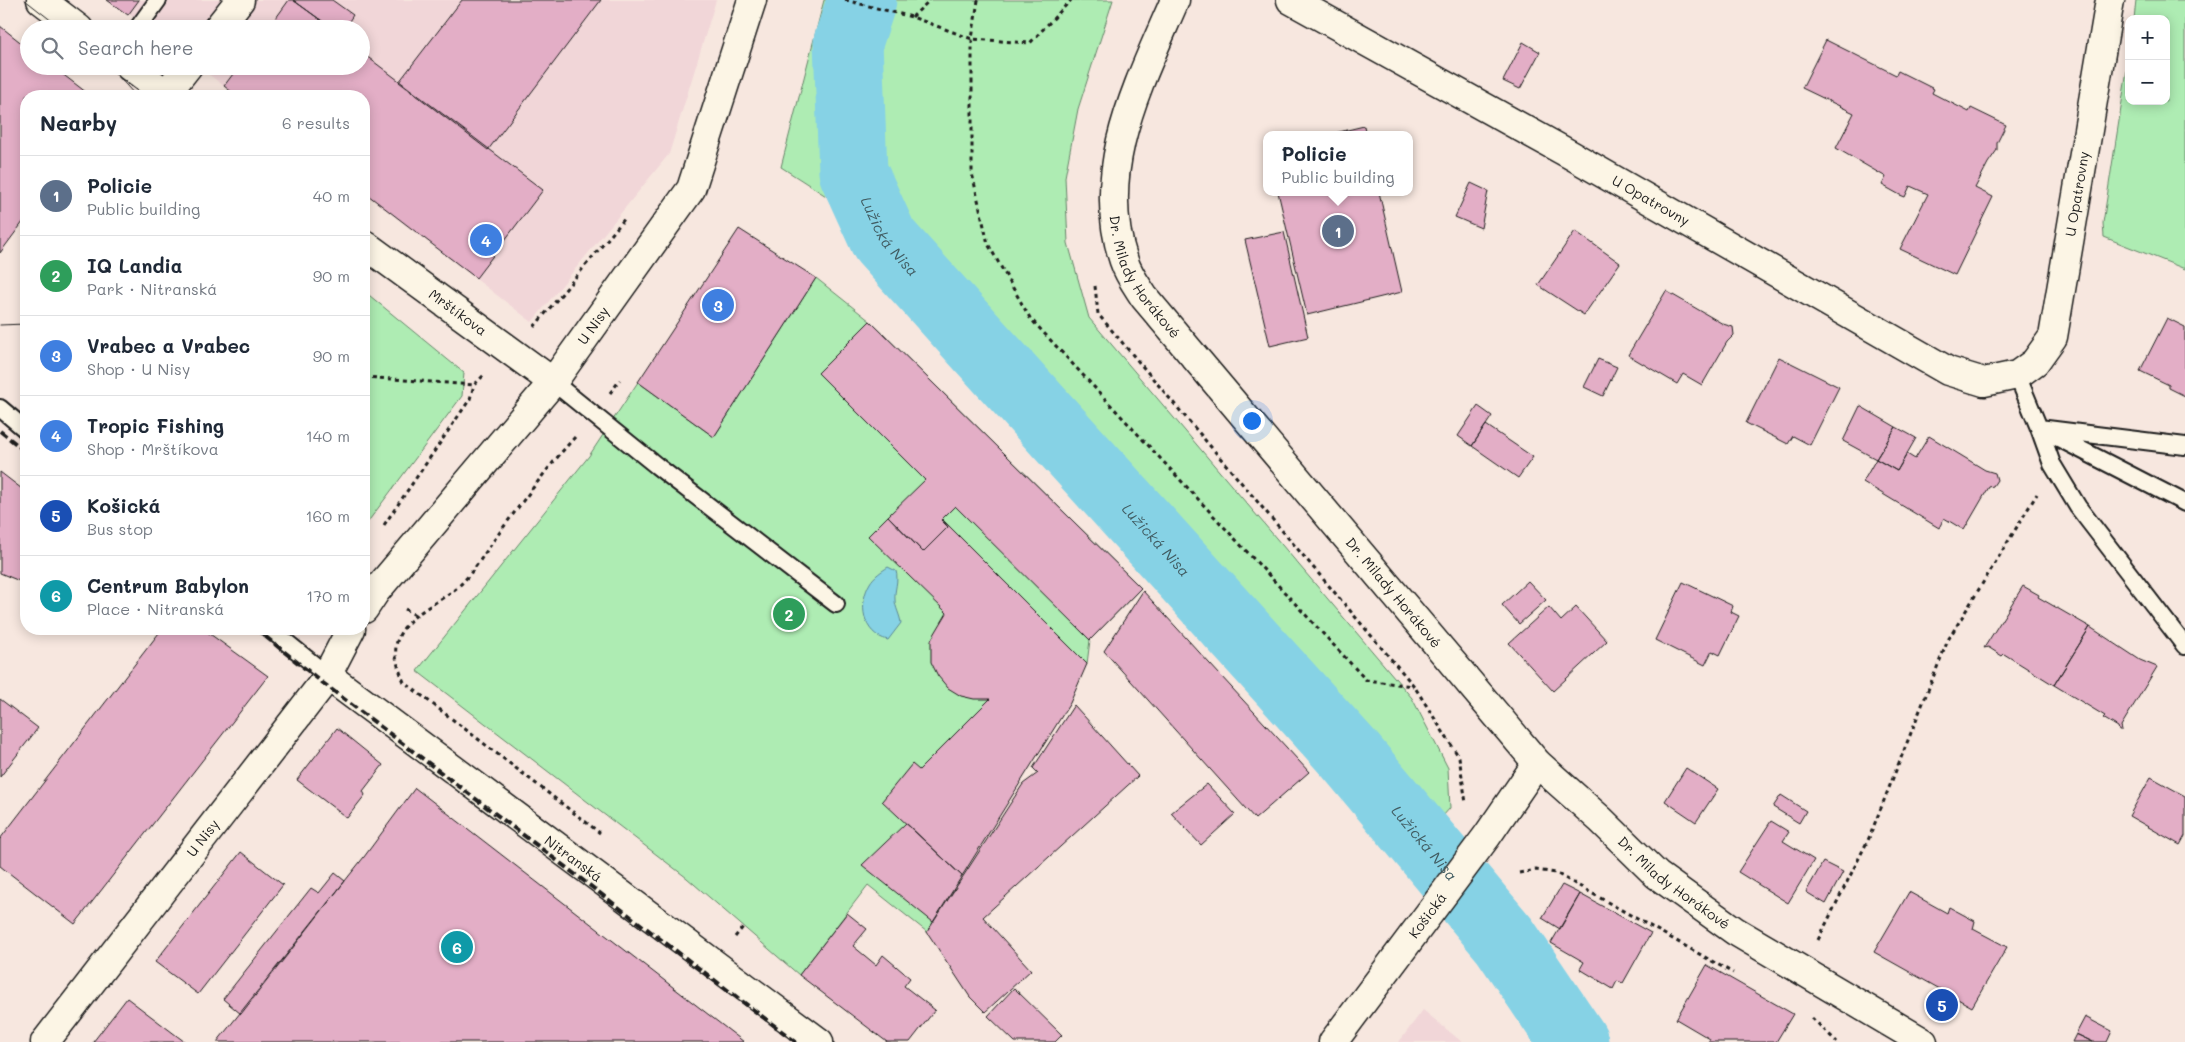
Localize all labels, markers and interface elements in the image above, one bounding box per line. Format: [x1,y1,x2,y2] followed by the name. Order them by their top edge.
[2125,15,2170,105] map controls
[2125,15,2170,60] button: +
[20,20,370,75] search box
[38,34,66,62] icon: search
[78,35,194,60] text: Search here
[2125,60,2170,105] button: −
[40,109,117,136] text: Nearby
[282,112,350,133] text: 6 results
[1263,131,1413,196] popup
[1281,141,1347,166] text: Policie
[2060,150,2093,238] street label: U Opatrovny
[1281,166,1395,187] text: Public building
[1609,171,1693,230] street label: U Opatrovny
[87,173,152,198] text: Policie
[52,185,60,206] text: 1
[313,185,350,206] text: 40 m
[857,193,923,280] water label: Lužická Nisa
[87,198,200,219] text: Public building
[1322,212,1354,250] pin: 1
[1106,214,1185,342] street label: Dr. Milady Horákové
[470,221,502,259] pin: 4
[87,253,183,278] text: IQ Landia
[52,265,60,286] text: 2
[313,265,350,286] text: 90 m
[87,278,217,299] text: Park · Nitranská
[425,284,491,340] street label: Mrštíkova
[702,286,734,324] pin: 3
[573,302,613,348] street label: U Nisy
[87,333,250,358] text: Vrabec a Vrabec
[51,345,61,366] text: 3
[313,345,350,366] text: 90 m
[87,358,190,379] text: Shop · U Nisy
[1239,408,1265,434] your location
[87,413,224,438] text: Tropic Fishing
[51,425,61,446] text: 4
[306,425,350,446] text: 140 m
[87,438,219,459] text: Shop · Mrštíkova
[87,493,160,518] text: Košická
[1118,499,1195,581] water label: Lužická Nisa
[51,505,61,526] text: 5
[305,505,350,526] text: 160 m
[87,518,153,539] text: Bus stop
[1342,533,1446,652] street label: Dr. Milady Horákové
[87,573,249,598] text: Centrum Babylon
[51,585,61,606] text: 6
[306,585,350,606] text: 170 m
[773,595,805,633] pin: 2
[87,598,224,619] text: Place · Nitranská
[1387,801,1462,885] water label: Lužická Nisa
[182,815,223,860] street label: U Nisy
[541,831,606,886] street label: Nitranská
[1614,832,1734,933] street label: Dr. Milady Horákové
[1404,889,1450,942] street label: Košická
[441,928,473,966] pin: 6
[1926,986,1958,1024] pin: 5

